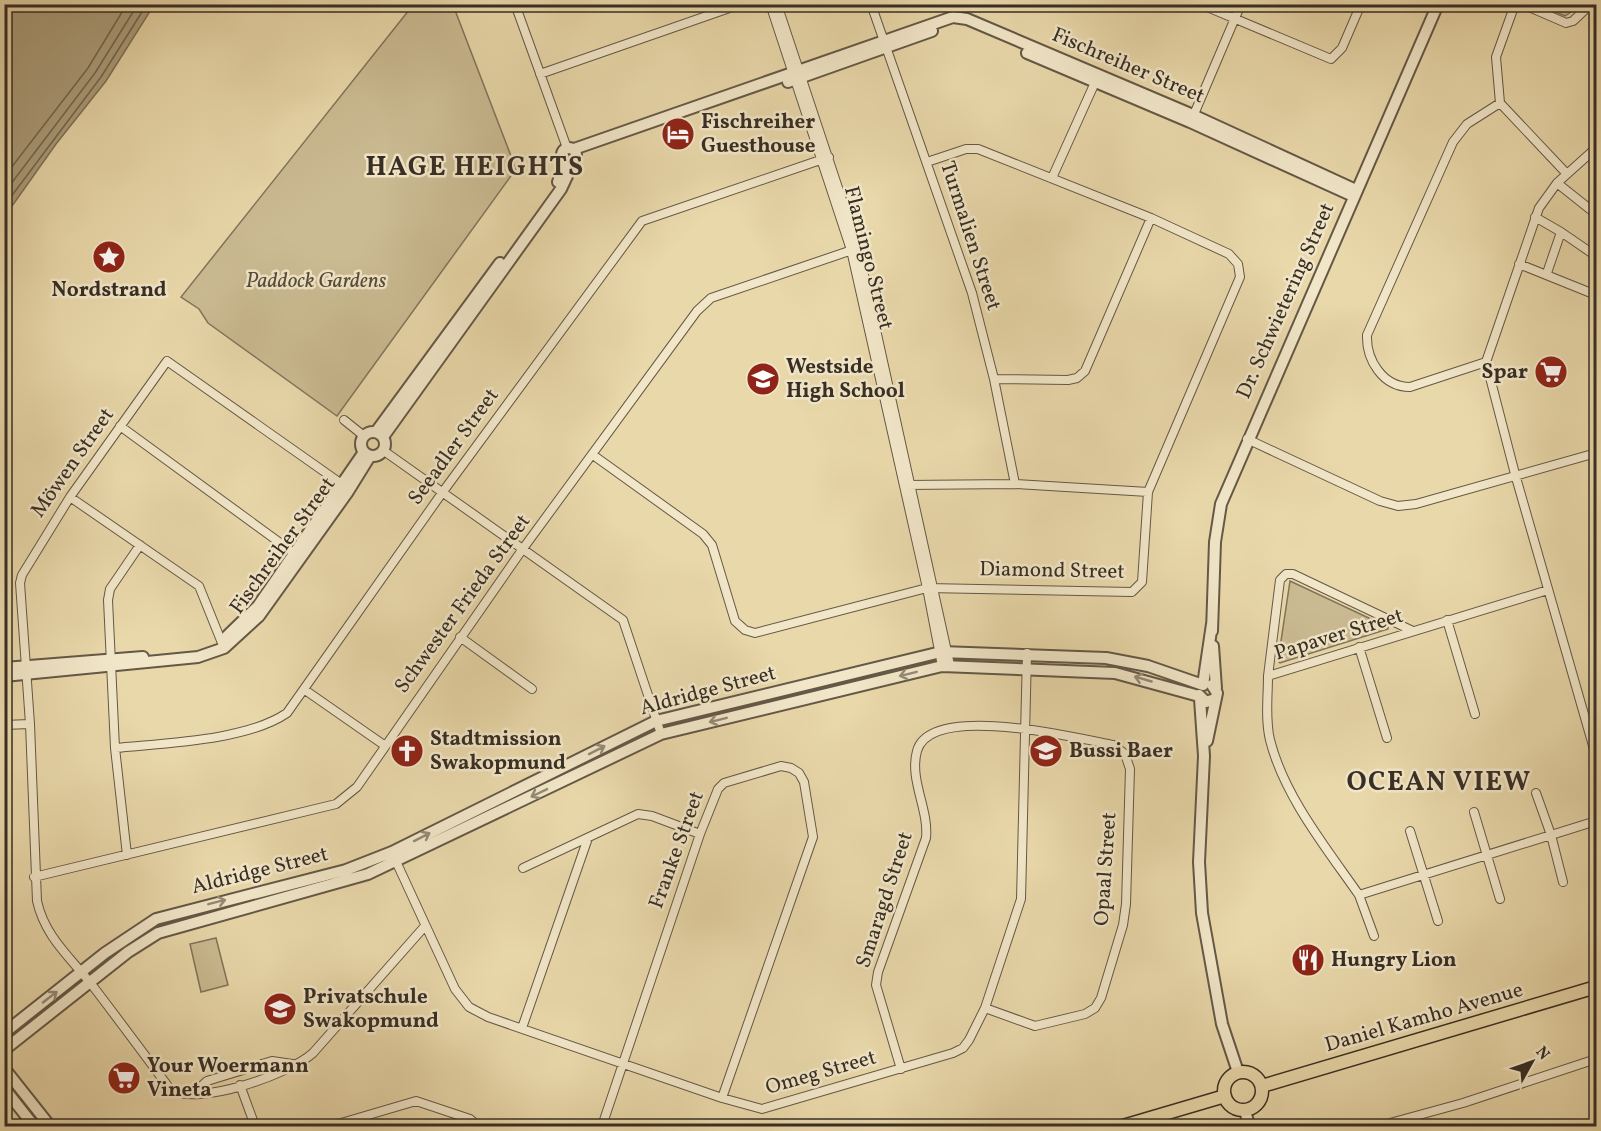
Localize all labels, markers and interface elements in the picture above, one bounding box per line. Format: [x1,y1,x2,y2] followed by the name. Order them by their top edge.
[1047,21,1209,111] street label: Fischreiher Street
[701,108,816,161] place label: Fischreiher Guesthouse
[660,116,696,152] hotel icon: Fischreiher Guesthouse
[365,149,585,187] district label: HAGE HEIGHTS
[932,158,1008,314] street label: Turmalien Street
[836,183,900,333] street label: Flamingo Street
[1230,198,1342,404] street label: Dr. Schwietering Street
[91,239,127,275] place icon: Nordstrand
[246,267,387,296] park label: Paddock Gardens
[51,276,167,305] place label: Nordstrand
[786,353,905,406] place label: Westside High School
[1533,354,1569,390] supermarket icon: Spar
[1482,358,1528,387] place label: Spar
[745,361,781,397] school or university icon: Westside High School
[402,383,506,511] street label: Seeadler Street
[24,402,122,524] street label: Möwen Street
[223,471,343,621] street label: Fischreiher Street
[388,509,538,699] street label: Schwester Frieda Street
[979,555,1125,587] street label: Diamond Street
[1271,602,1407,668] street label: Papaver Street
[637,659,779,723] street label: Aldridge Street
[899,668,918,680] one-way arrow
[1134,673,1153,684] one-way arrow
[709,714,728,726] one-way arrow
[430,725,566,778] place label: Stadtmission Swakopmund
[389,733,425,769] church icon: Stadtmission Swakopmund
[1028,733,1064,769] school or university icon: Bussi Baer
[1069,737,1173,766] place label: Bussi Baer
[587,744,605,756] one-way arrow
[1346,764,1532,802] district label: OCEAN VIEW
[642,787,712,913] street label: Franke Street
[530,788,548,800] one-way arrow
[1088,811,1124,927] street label: Opaal Street
[849,828,921,972] street label: Smaragd Street
[413,831,431,843] one-way arrow
[189,840,331,902] street label: Aldridge Street
[207,895,226,907] one-way arrow
[1290,942,1326,978] restaurant icon: Hungry Lion
[1331,946,1457,975] place label: Hungry Lion
[1321,976,1527,1060] street label: Daniel Kamho Avenue
[303,983,439,1036] place label: Privatschule Swakopmund
[42,991,58,1004] one-way arrow
[262,991,298,1027] school or university icon: Privatschule Swakopmund
[1502,1032,1562,1092] north arrow
[1530,1042,1554,1065] text: N
[762,1043,880,1103] street label: Omeg Street
[147,1052,309,1105] place label: Your Woermann Vineta
[106,1060,142,1096] supermarket icon: Your Woermann Vineta

